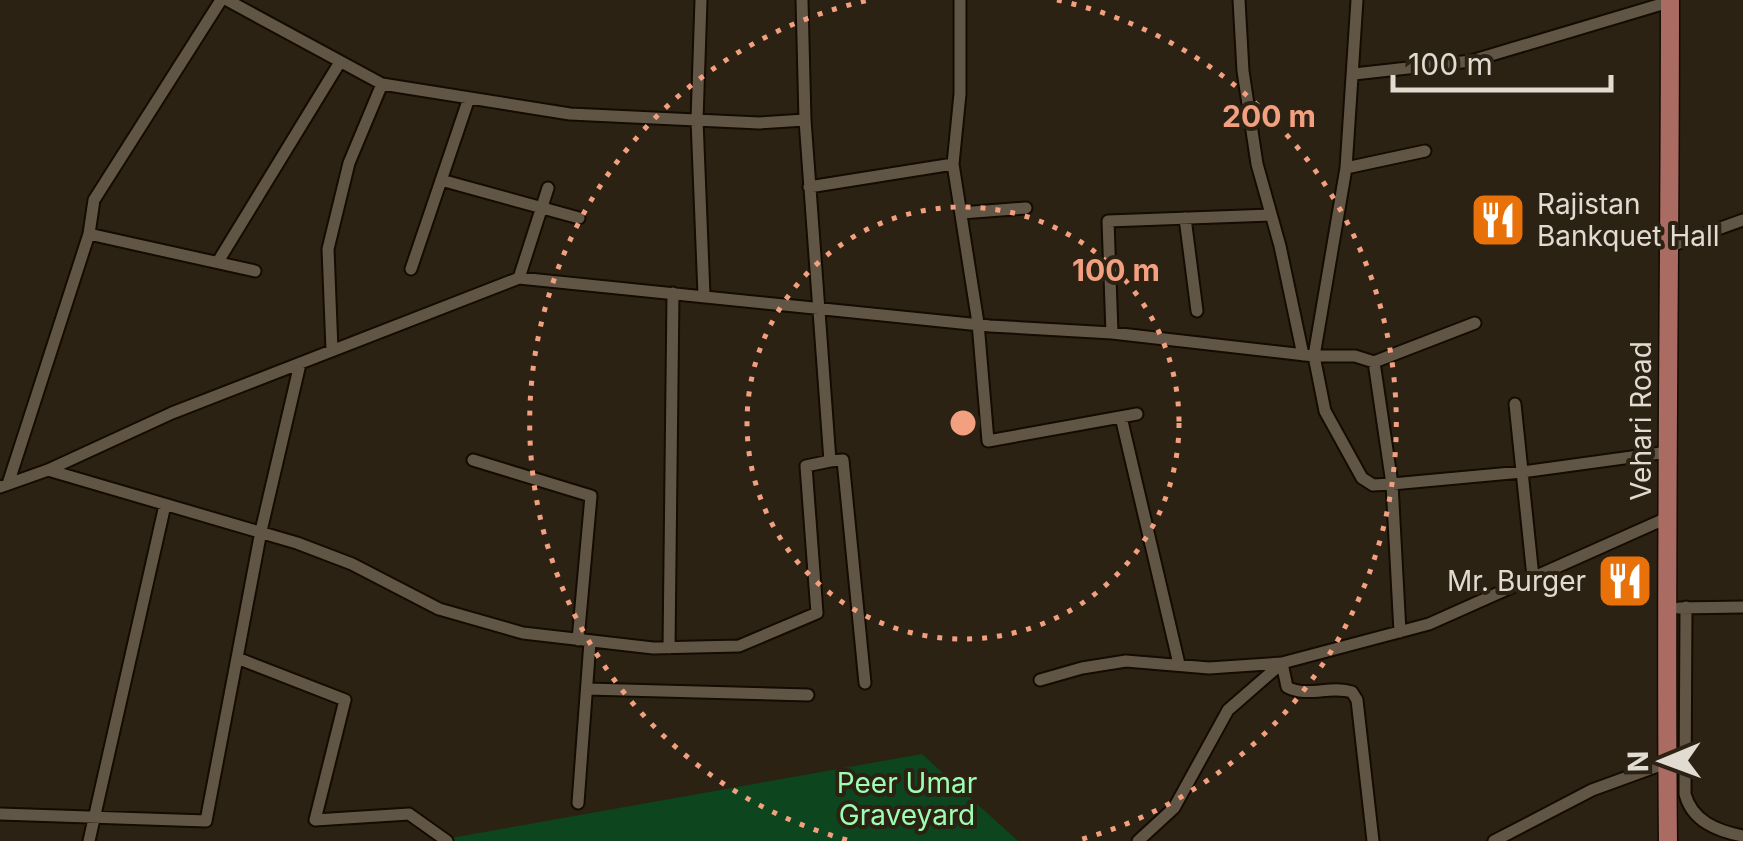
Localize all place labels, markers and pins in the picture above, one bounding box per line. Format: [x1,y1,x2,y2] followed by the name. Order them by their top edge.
[1537,187,1719,253] place label: Rajistan Bankquet Hall
[1468,190,1528,250] restaurant icon: Rajistan Bankquet Hall
[945,405,981,441] centre of rings
[1595,551,1655,611] restaurant icon: Mr. Burger
[1447,564,1586,598] place label: Mr. Burger

